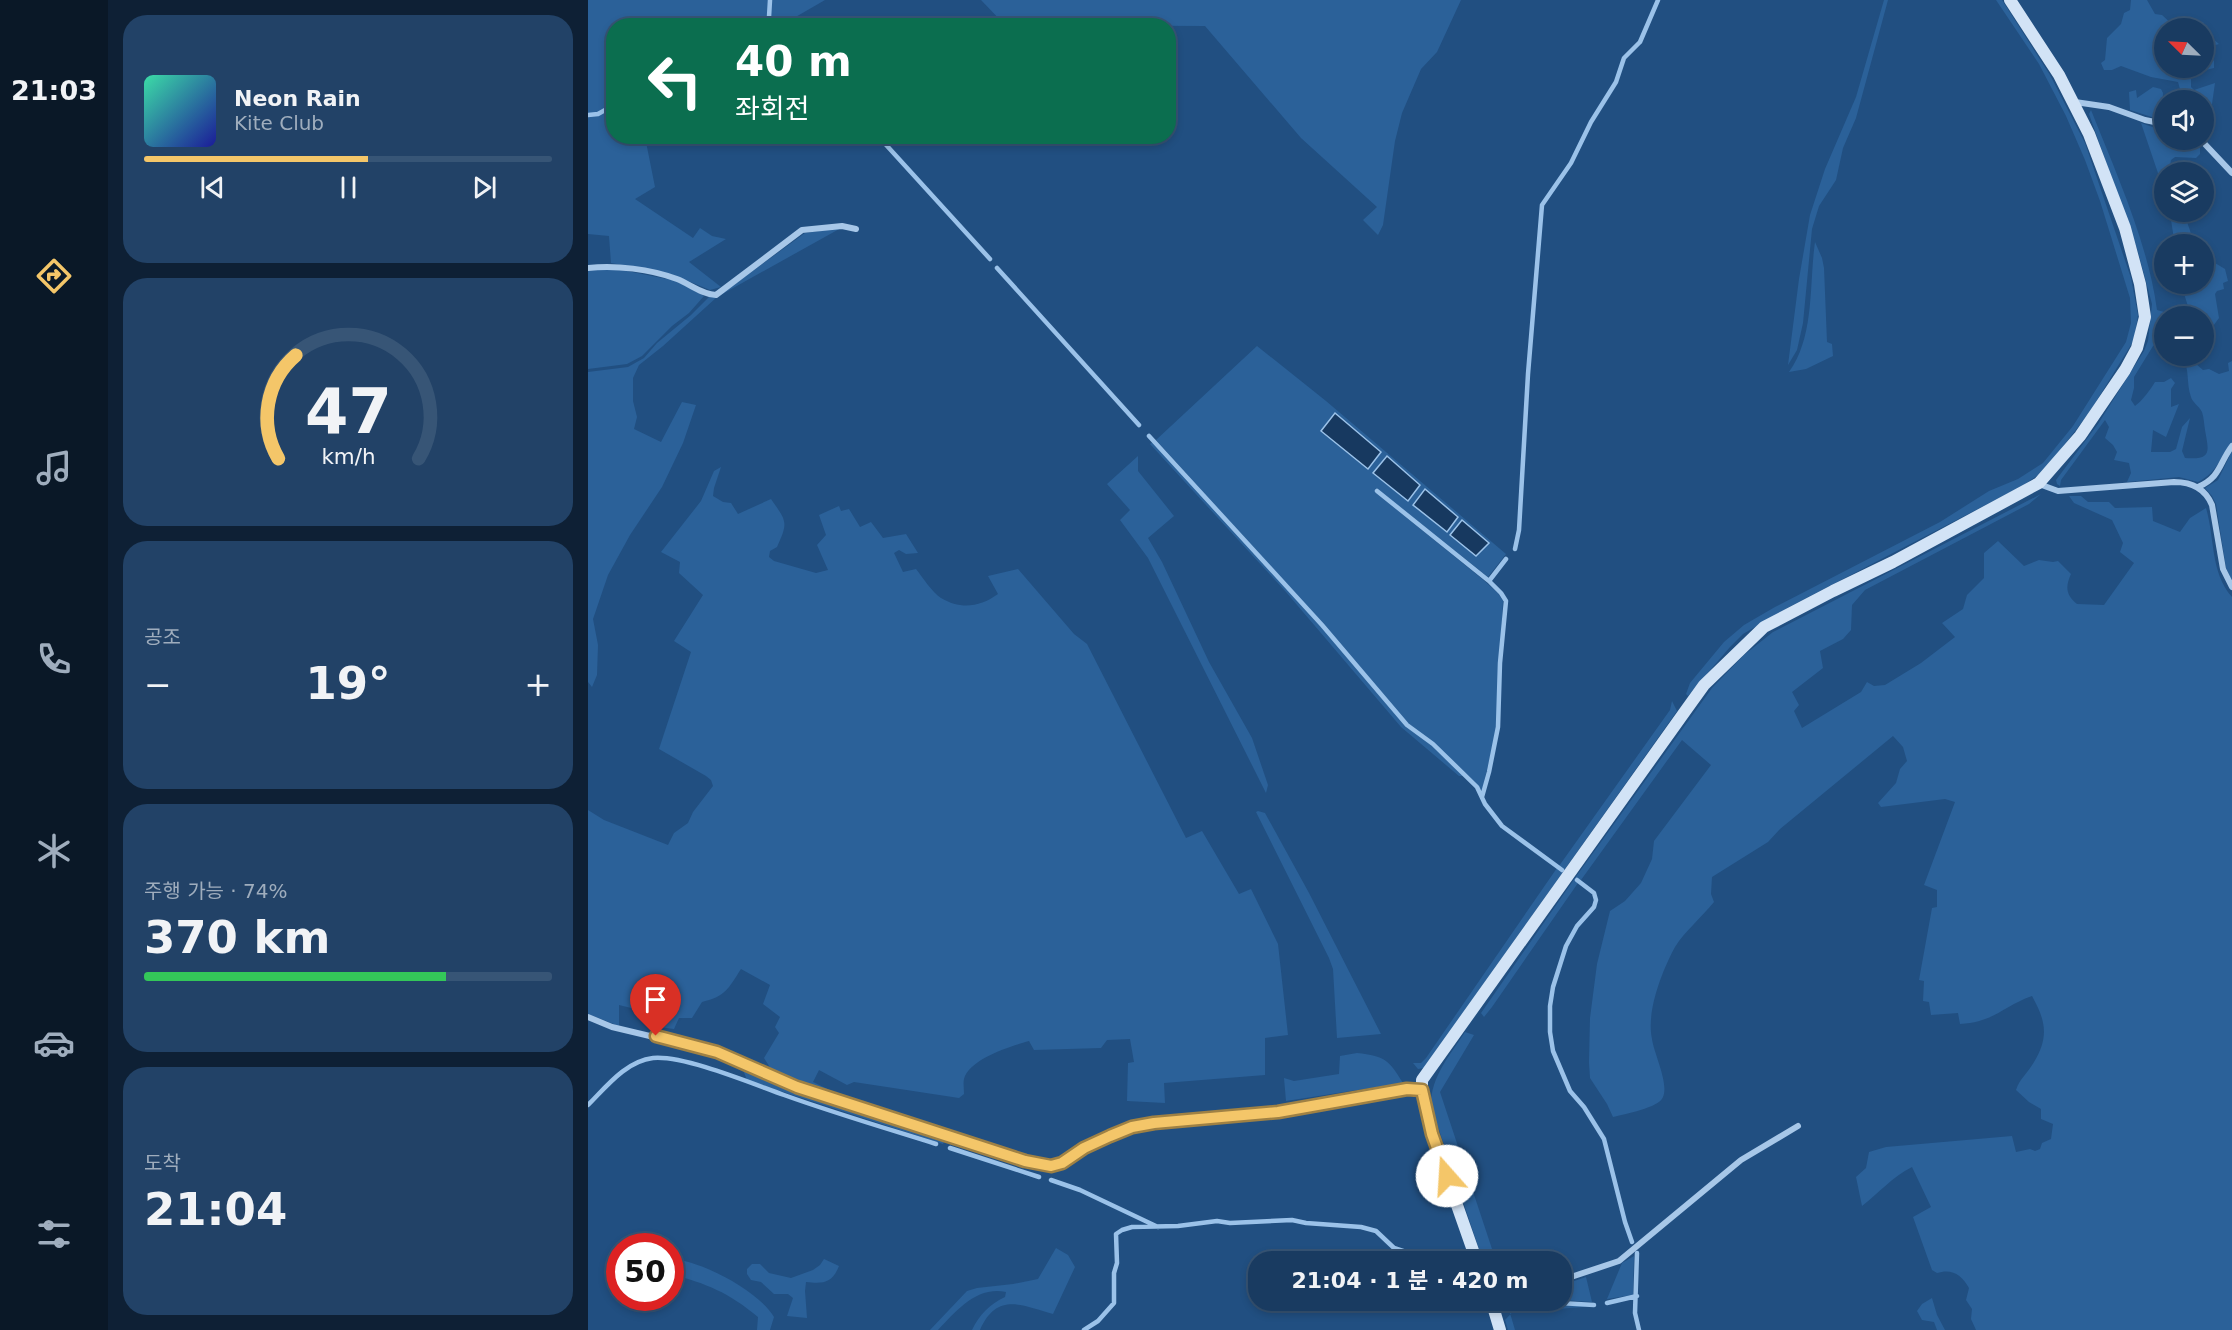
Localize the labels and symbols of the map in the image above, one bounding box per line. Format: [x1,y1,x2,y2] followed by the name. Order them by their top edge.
[2154,18,2214,78] north arrow
[630,974,681,1036] pin
[1415,1144,1479,1208] position arrow
[606,1233,684,1311] speed limit sign: 50

